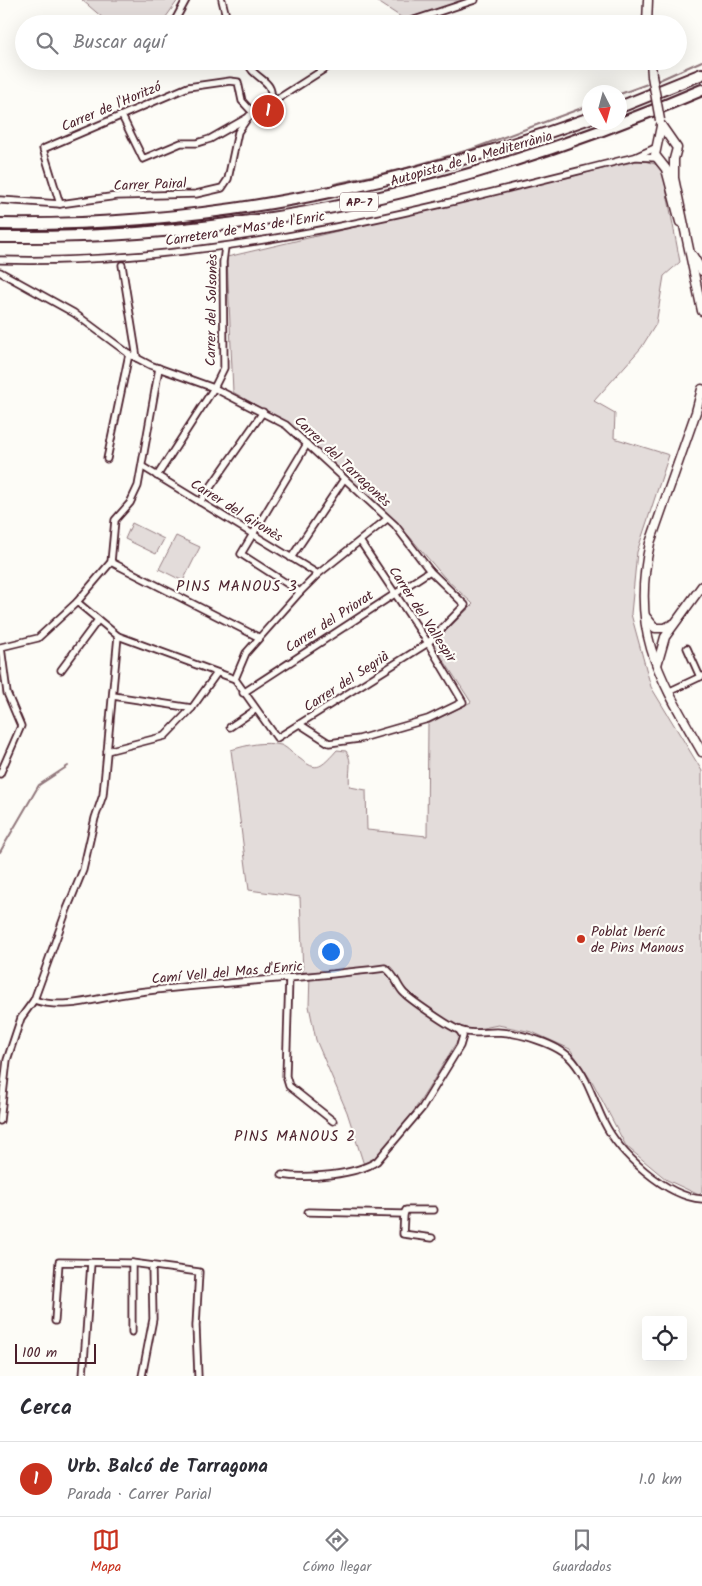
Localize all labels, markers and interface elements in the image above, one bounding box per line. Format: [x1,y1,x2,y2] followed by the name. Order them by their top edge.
[15,15,687,70] search box
[73,28,165,58] text: Buscar aquí
[33,29,61,57] icon: search
[58,76,165,138] street label: Carrer de l'Horitzó
[582,85,627,130] north arrow
[252,92,284,130] pin: 1
[388,125,555,193] street label: Autopista de la Mediterrània
[113,173,187,197] street label: Carrer Pairal
[340,192,378,212] road number: AP-7
[164,206,327,252] street label: Carretera de Mas de l'Enric
[200,254,224,366] street label: Carrer del Solsonès
[289,411,396,513] street label: Carrer del Tarragonès
[186,474,287,548] street label: Carrer del Gironès
[383,562,462,668] street label: Carrer del Vallespir
[176,575,298,599] district label: PINS MANOUS 3
[281,585,379,659] street label: Carrer del Priorat
[299,646,394,718] street label: Carrer del Segrià
[591,921,684,959] place label: Poblat Iberíc de Pins Manous
[575,933,587,945] marker: Poblat Iberíc de Pins Manous
[318,939,344,965] your location
[151,955,304,991] street label: Camí Vell del Mas d'Enric
[234,1125,356,1149] district label: PINS MANOUS 2
[642,1316,687,1361] map controls
[642,1316,687,1361] button: locate
[15,1341,96,1364] scale bar
[22,1342,57,1364] text: 100 m
[20,1392,72,1425] text: Cerca
[67,1452,268,1482] text: Urb. Balcó de Tarragona
[34,1467,38,1492] text: 1
[639,1467,682,1492] text: 1.0 km
[67,1482,211,1507] text: Parada · Carrer Parial
[90,1526,121,1578] tab: Mapa
[302,1526,371,1578] tab: Cómo llegar
[552,1526,612,1578] tab: Guardados

